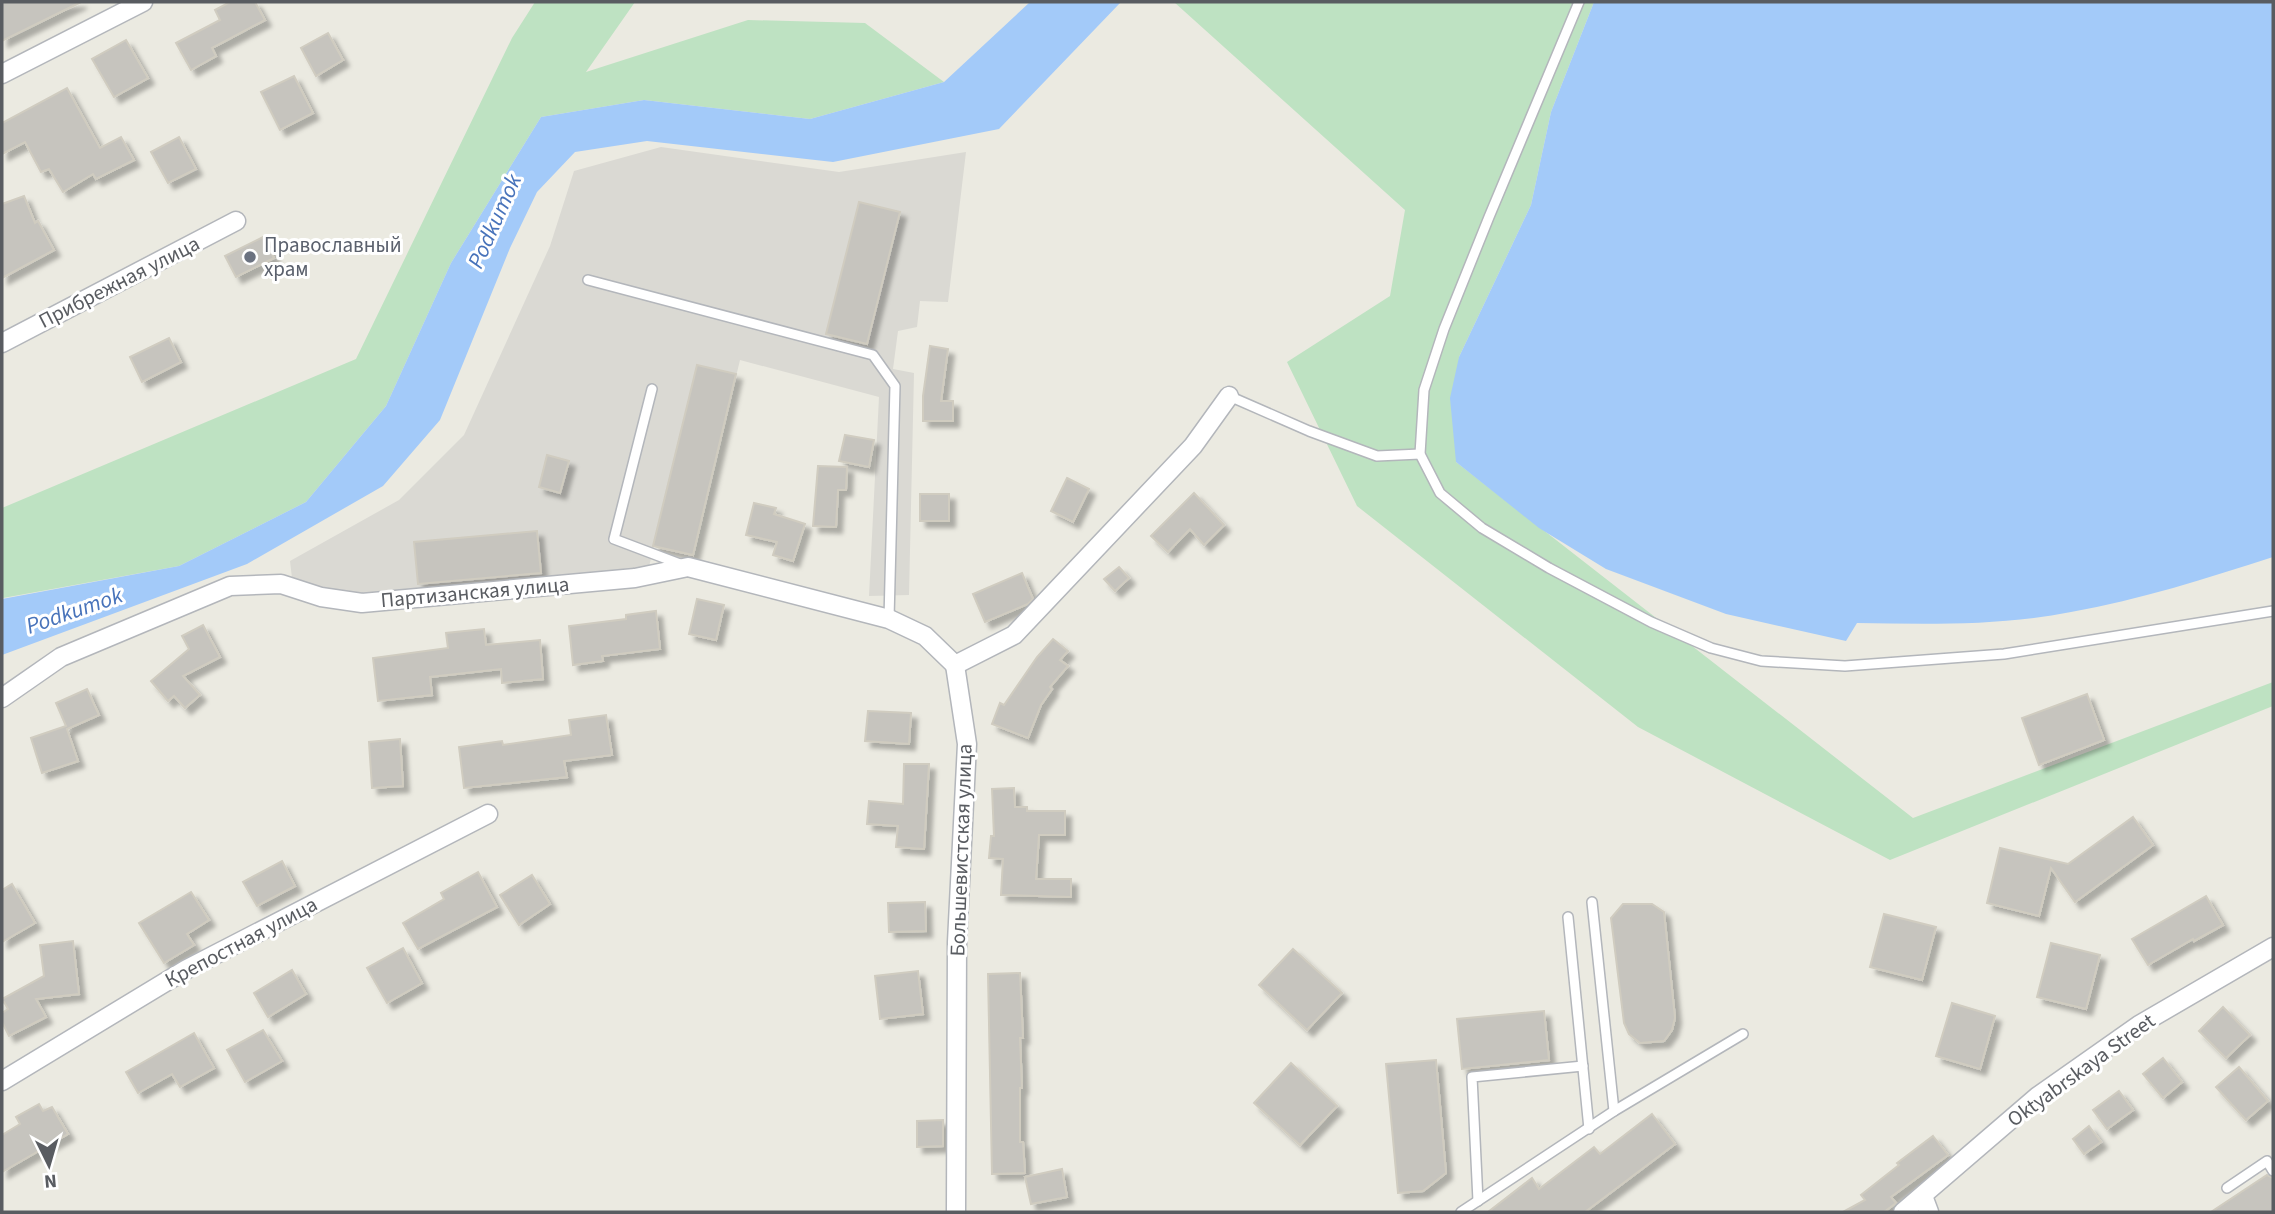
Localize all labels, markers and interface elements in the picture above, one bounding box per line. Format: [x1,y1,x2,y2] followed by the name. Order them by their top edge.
[459,168,530,274] water label: Podkumok
[33,228,205,336] street label: Прибрежная улица
[264,230,402,284] place label: Православный храм
[242,249,258,265] marker: Православный храм
[379,569,571,615] street label: Партизанская улица
[21,578,128,642] water label: Podkumok
[942,743,980,957] street label: Большевистская улица
[159,889,323,995] street label: Крепостная улица
[2001,1006,2161,1134] street label: Oktyabrskaya Street
[14,1130,84,1200] north arrow
[43,1166,58,1194] text: N

